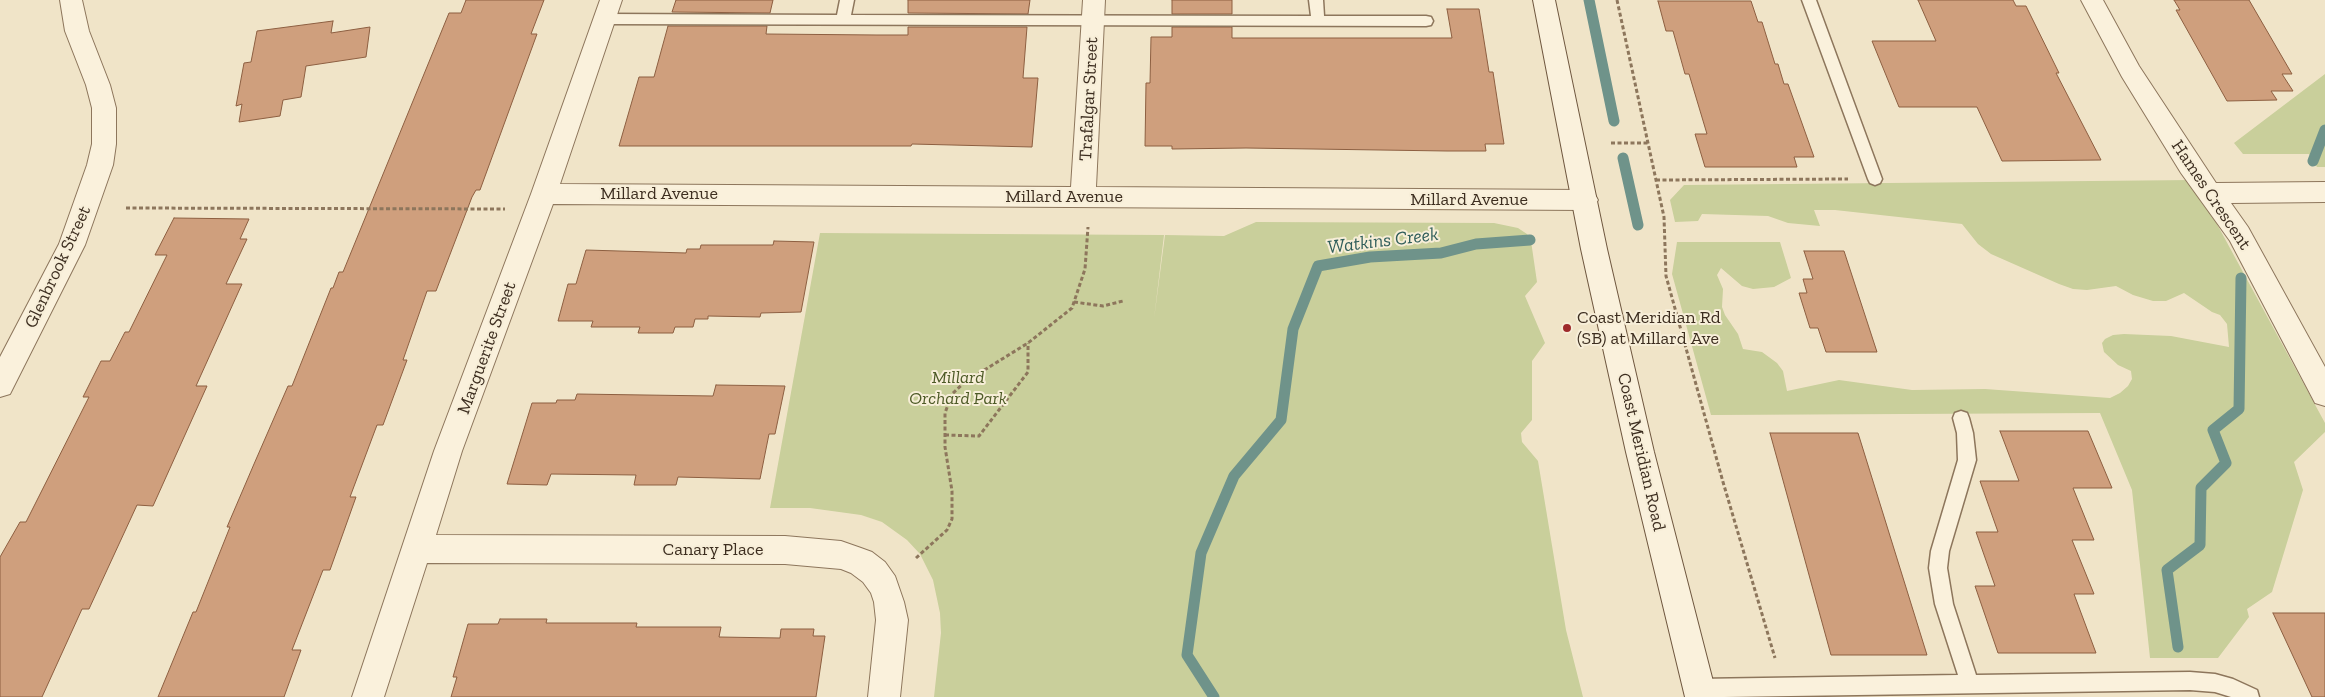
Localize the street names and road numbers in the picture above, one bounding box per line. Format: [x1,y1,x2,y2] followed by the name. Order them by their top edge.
[1075,37,1103,161] street label: Trafalgar Street
[2166,136,2256,254] street label: Hames Crescent
[600,183,718,205] street label: Millard Avenue
[1005,186,1123,208] street label: Millard Avenue
[1410,189,1528,211] street label: Millard Avenue
[20,202,96,332] street label: Glenbrook Street
[453,279,521,417] street label: Marguerite Street
[1612,371,1670,533] street label: Coast Meridian Road
[663,539,763,561] street label: Canary Place

